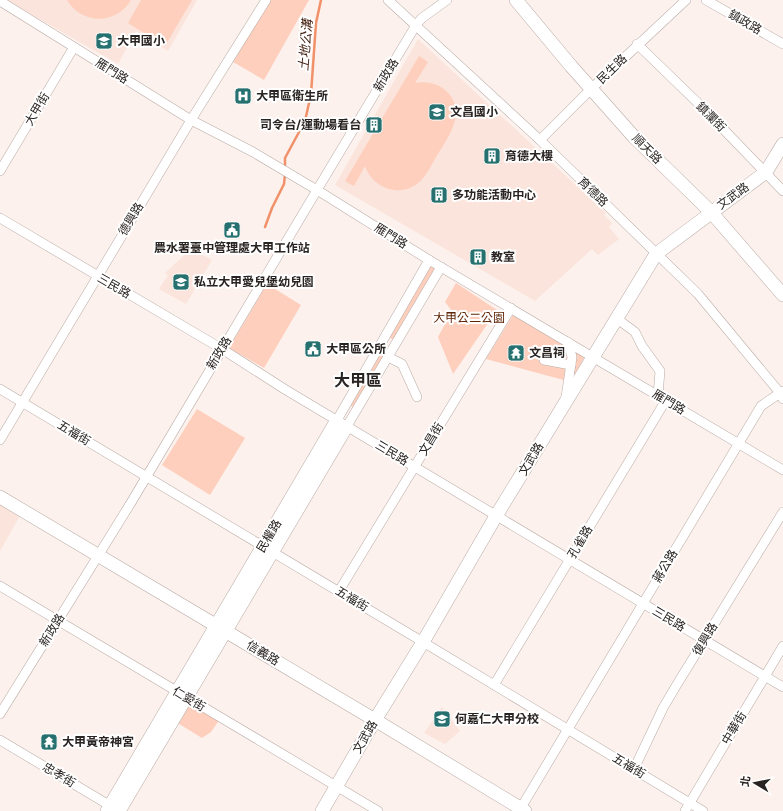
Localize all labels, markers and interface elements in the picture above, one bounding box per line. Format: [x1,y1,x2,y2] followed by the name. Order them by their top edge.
[725,6,765,38] street label: 鎮政路
[295,16,316,72] water label: 土地公溝
[94,31,114,51] school or university icon: 大甲國小
[117,33,165,49] place label: 大甲國小
[593,51,631,87] street label: 民生路
[92,55,132,87] street label: 雁門路
[370,55,402,95] street label: 新政路
[233,86,253,106] hospital icon: 大甲區衛生所
[256,88,328,104] place label: 大甲區衛生所
[21,89,53,129] street label: 大甲街
[693,99,729,135] street label: 鎮瀾街
[427,102,447,122] school or university icon: 文昌國小
[450,104,498,120] place label: 文昌國小
[364,115,384,135] building icon: 司令台/運動場看台
[260,117,361,133] place label: 司令台/運動場看台
[629,131,665,167] street label: 順天路
[482,146,502,166] building icon: 育德大樓
[505,148,553,164] place label: 育德大樓
[574,174,612,210] street label: 育德路
[714,179,752,213] street label: 文武路
[429,185,449,205] building icon: 多功能活動中心
[452,187,536,203] place label: 多功能活動中心
[115,199,147,239] street label: 德興路
[222,220,242,240] public building icon: 農水署臺中管理處大甲工作站
[371,220,411,252] street label: 雁門路
[154,240,310,256] place label: 農水署臺中管理處大甲工作站
[468,247,488,267] building icon: 教室
[491,249,515,265] place label: 教室
[94,270,134,302] street label: 三民路
[171,272,191,292] school or university icon: 私立大甲愛兒堡幼兒園
[194,274,314,290] place label: 私立大甲愛兒堡幼兒園
[433,310,505,326] park label: 大甲公二公園
[203,333,235,373] street label: 新政路
[303,339,323,359] public building icon: 大甲區公所
[326,341,386,357] place label: 大甲區公所
[506,343,526,363] temple icon: 文昌祠
[529,345,565,361] place label: 文昌祠
[334,370,382,391] district label: 大甲區
[649,386,689,418] street label: 雁門路
[54,417,94,449] street label: 五福街
[415,419,447,459] street label: 文昌街
[372,437,412,469] street label: 三民路
[515,439,547,479] street label: 文武路
[253,516,285,556] street label: 民權路
[564,522,596,562] street label: 孔雀路
[649,546,681,586] street label: 蔣公路
[332,583,372,615] street label: 五福街
[649,603,689,635] street label: 三民路
[36,610,68,650] street label: 新政路
[689,619,721,659] street label: 復興路
[243,637,283,669] street label: 信義路
[169,683,209,715] street label: 仁愛街
[718,708,750,748] street label: 中華街
[432,709,452,729] school or university icon: 何嘉仁大甲分校
[455,711,539,727] place label: 何嘉仁大甲分校
[349,717,381,757] street label: 文武路
[39,732,59,752] temple icon: 大甲黃帝神宮
[62,734,134,750] place label: 大甲黃帝神宮
[609,750,649,782] street label: 五福街
[39,759,79,791] street label: 忠孝街
[735,763,775,803] north arrow
[737,775,753,788] text: 北

